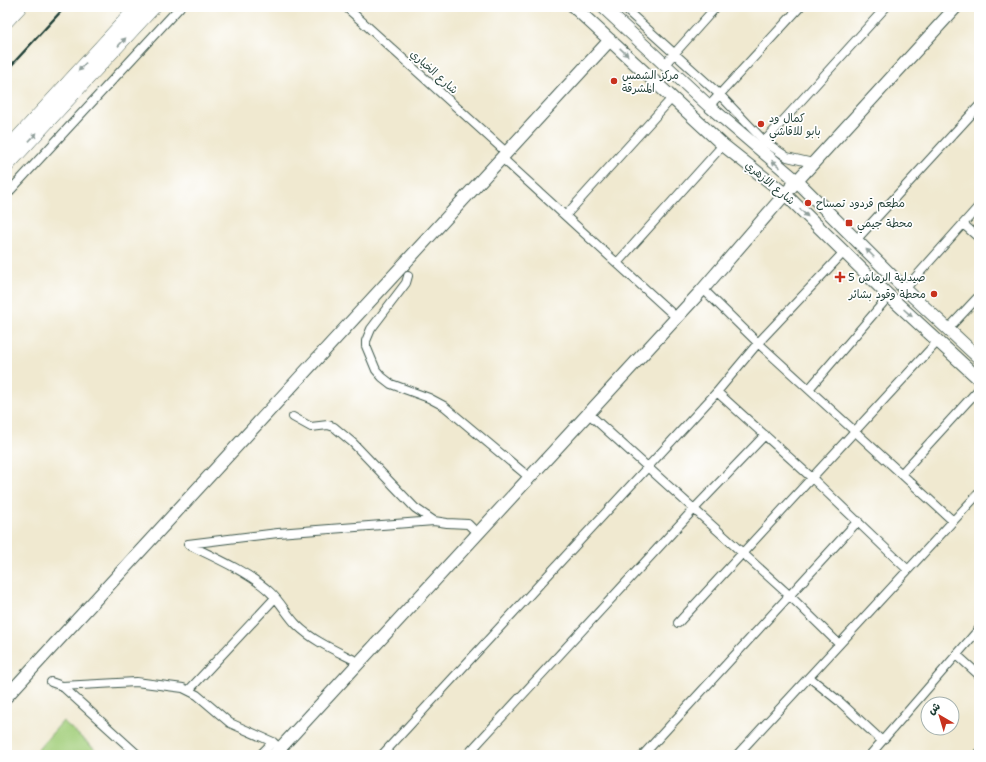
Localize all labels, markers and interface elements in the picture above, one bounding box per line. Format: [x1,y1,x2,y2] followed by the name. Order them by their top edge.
[117,37,126,47] one-way arrow
[406,47,461,98] street label: شارع الخياري
[619,47,629,57] one-way arrow
[77,62,87,72] one-way arrow
[622,68,679,96] place label: مركز الشمس المشرقة
[609,76,619,86] marker: مركز الشمس المشرقة
[769,111,821,142] place label: كمال ود بابو للاقاشي
[756,119,766,129] marker: كمال ود بابو للاقاشي
[29,132,38,143] one-way arrow
[741,158,798,209] street label: شارع الازهري
[771,159,781,168] one-way arrow
[816,196,905,212] place label: مطعم قردود تمساح
[803,198,813,208] marker: مطعم قردود تمساح
[799,208,809,218] one-way arrow
[857,216,913,234] place label: محطة جيمي
[844,218,854,228] marker: محطة جيمي
[865,248,875,258] one-way arrow
[848,270,925,285] place label: صيدلية الرماش 5
[835,272,845,282] marker: صيدلية الرماش 5
[848,287,926,302] place label: محطة وقود بشائر
[929,289,939,299] marker: محطة وقود بشائر
[903,308,913,318] one-way arrow
[920,696,960,736] north arrow
[925,699,944,718] text: ش

